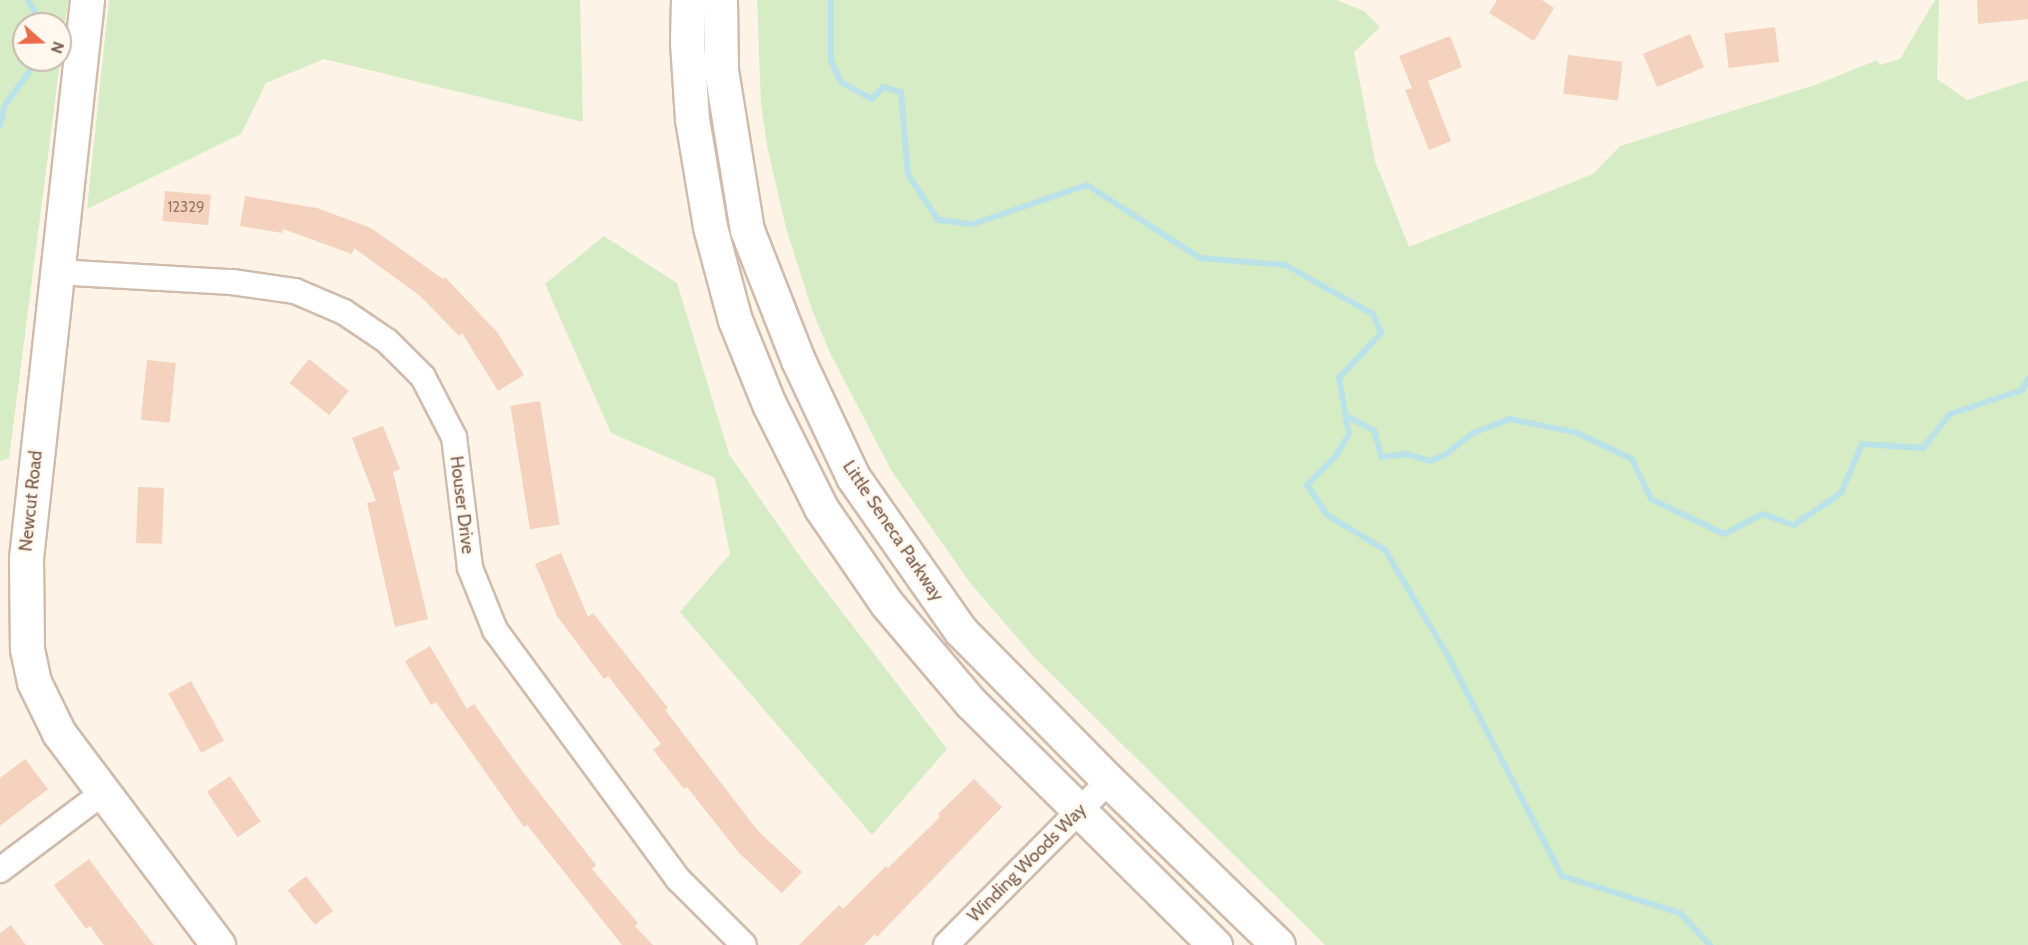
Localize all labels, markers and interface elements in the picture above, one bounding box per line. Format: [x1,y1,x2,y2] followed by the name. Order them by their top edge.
[12,12,72,72] north arrow
[47,39,68,56] text: N
[167,199,205,217] house number: 12329
[15,449,47,553] street label: Newcut Road
[445,455,479,555] street label: Houser Drive
[838,457,948,605] street label: Little Seneca Parkway
[963,799,1091,927] street label: Winding Woods Way

